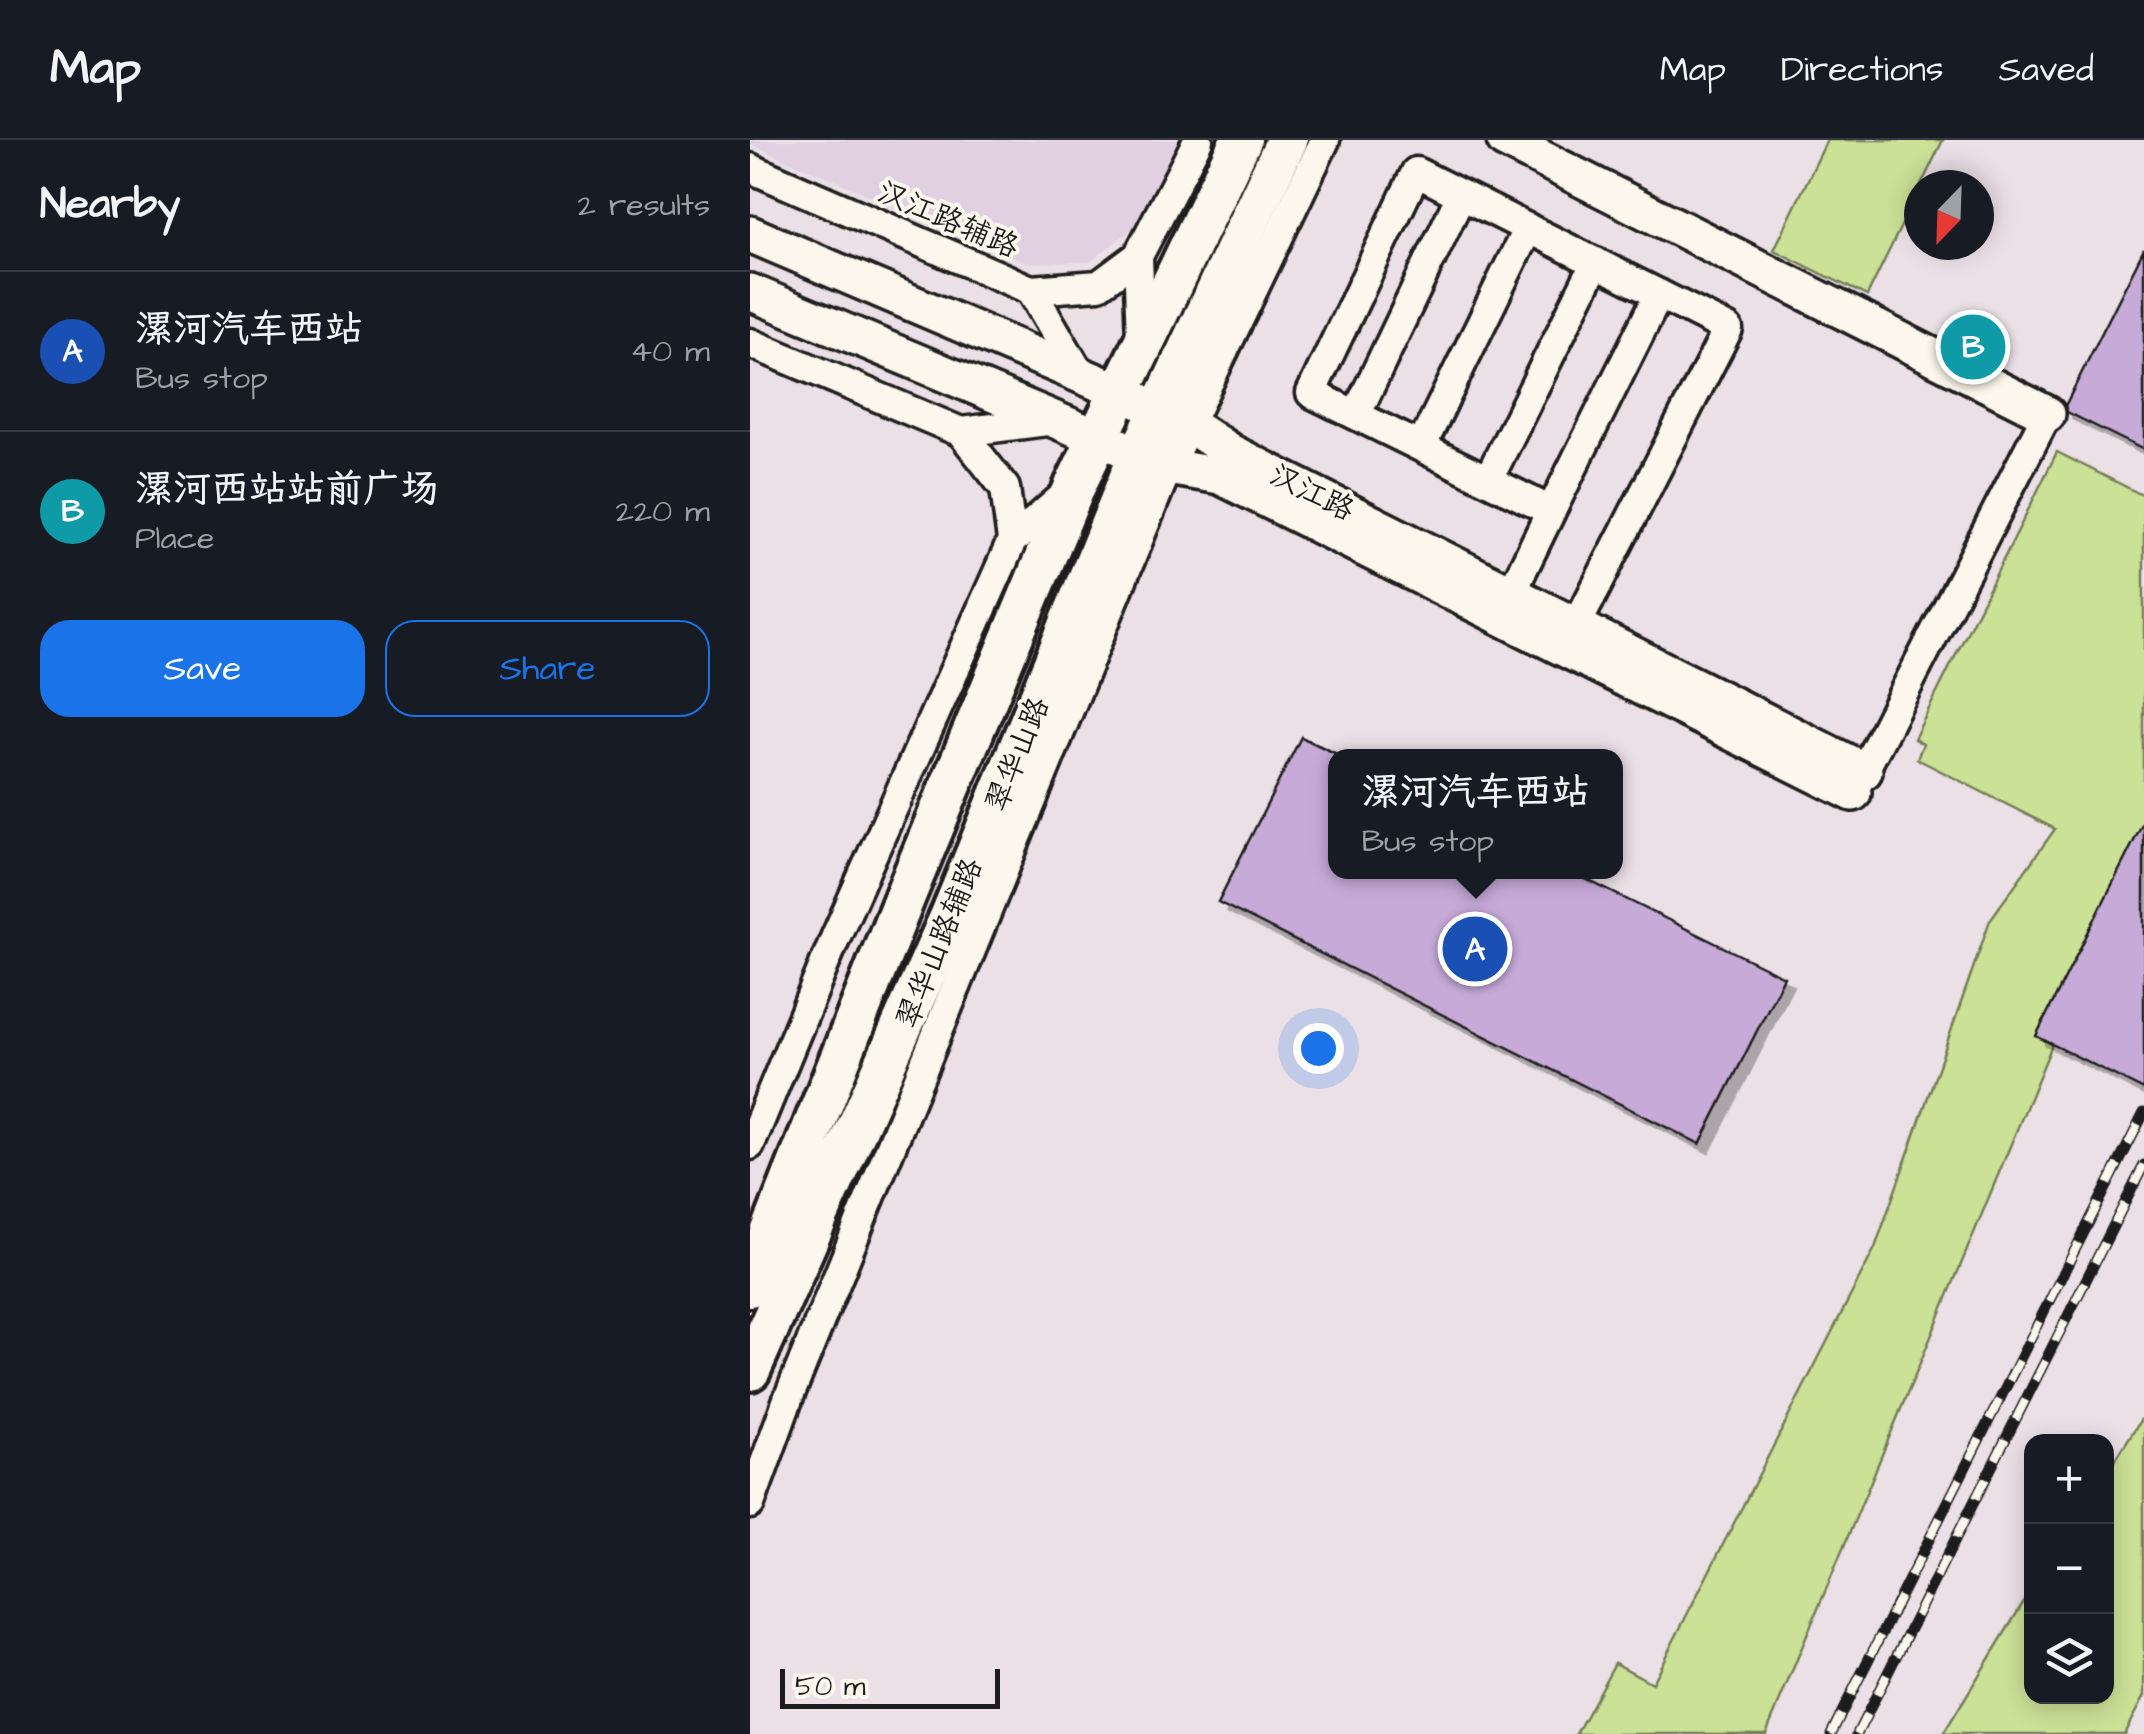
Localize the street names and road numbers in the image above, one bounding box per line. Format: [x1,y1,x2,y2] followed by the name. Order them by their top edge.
[870,171,1025,269] street label: 汉江路辅路
[1262,454,1361,532] street label: 汉江路
[976,691,1060,818] street label: 翠华山路
[887,852,993,1035] street label: 翠华山路辅路

